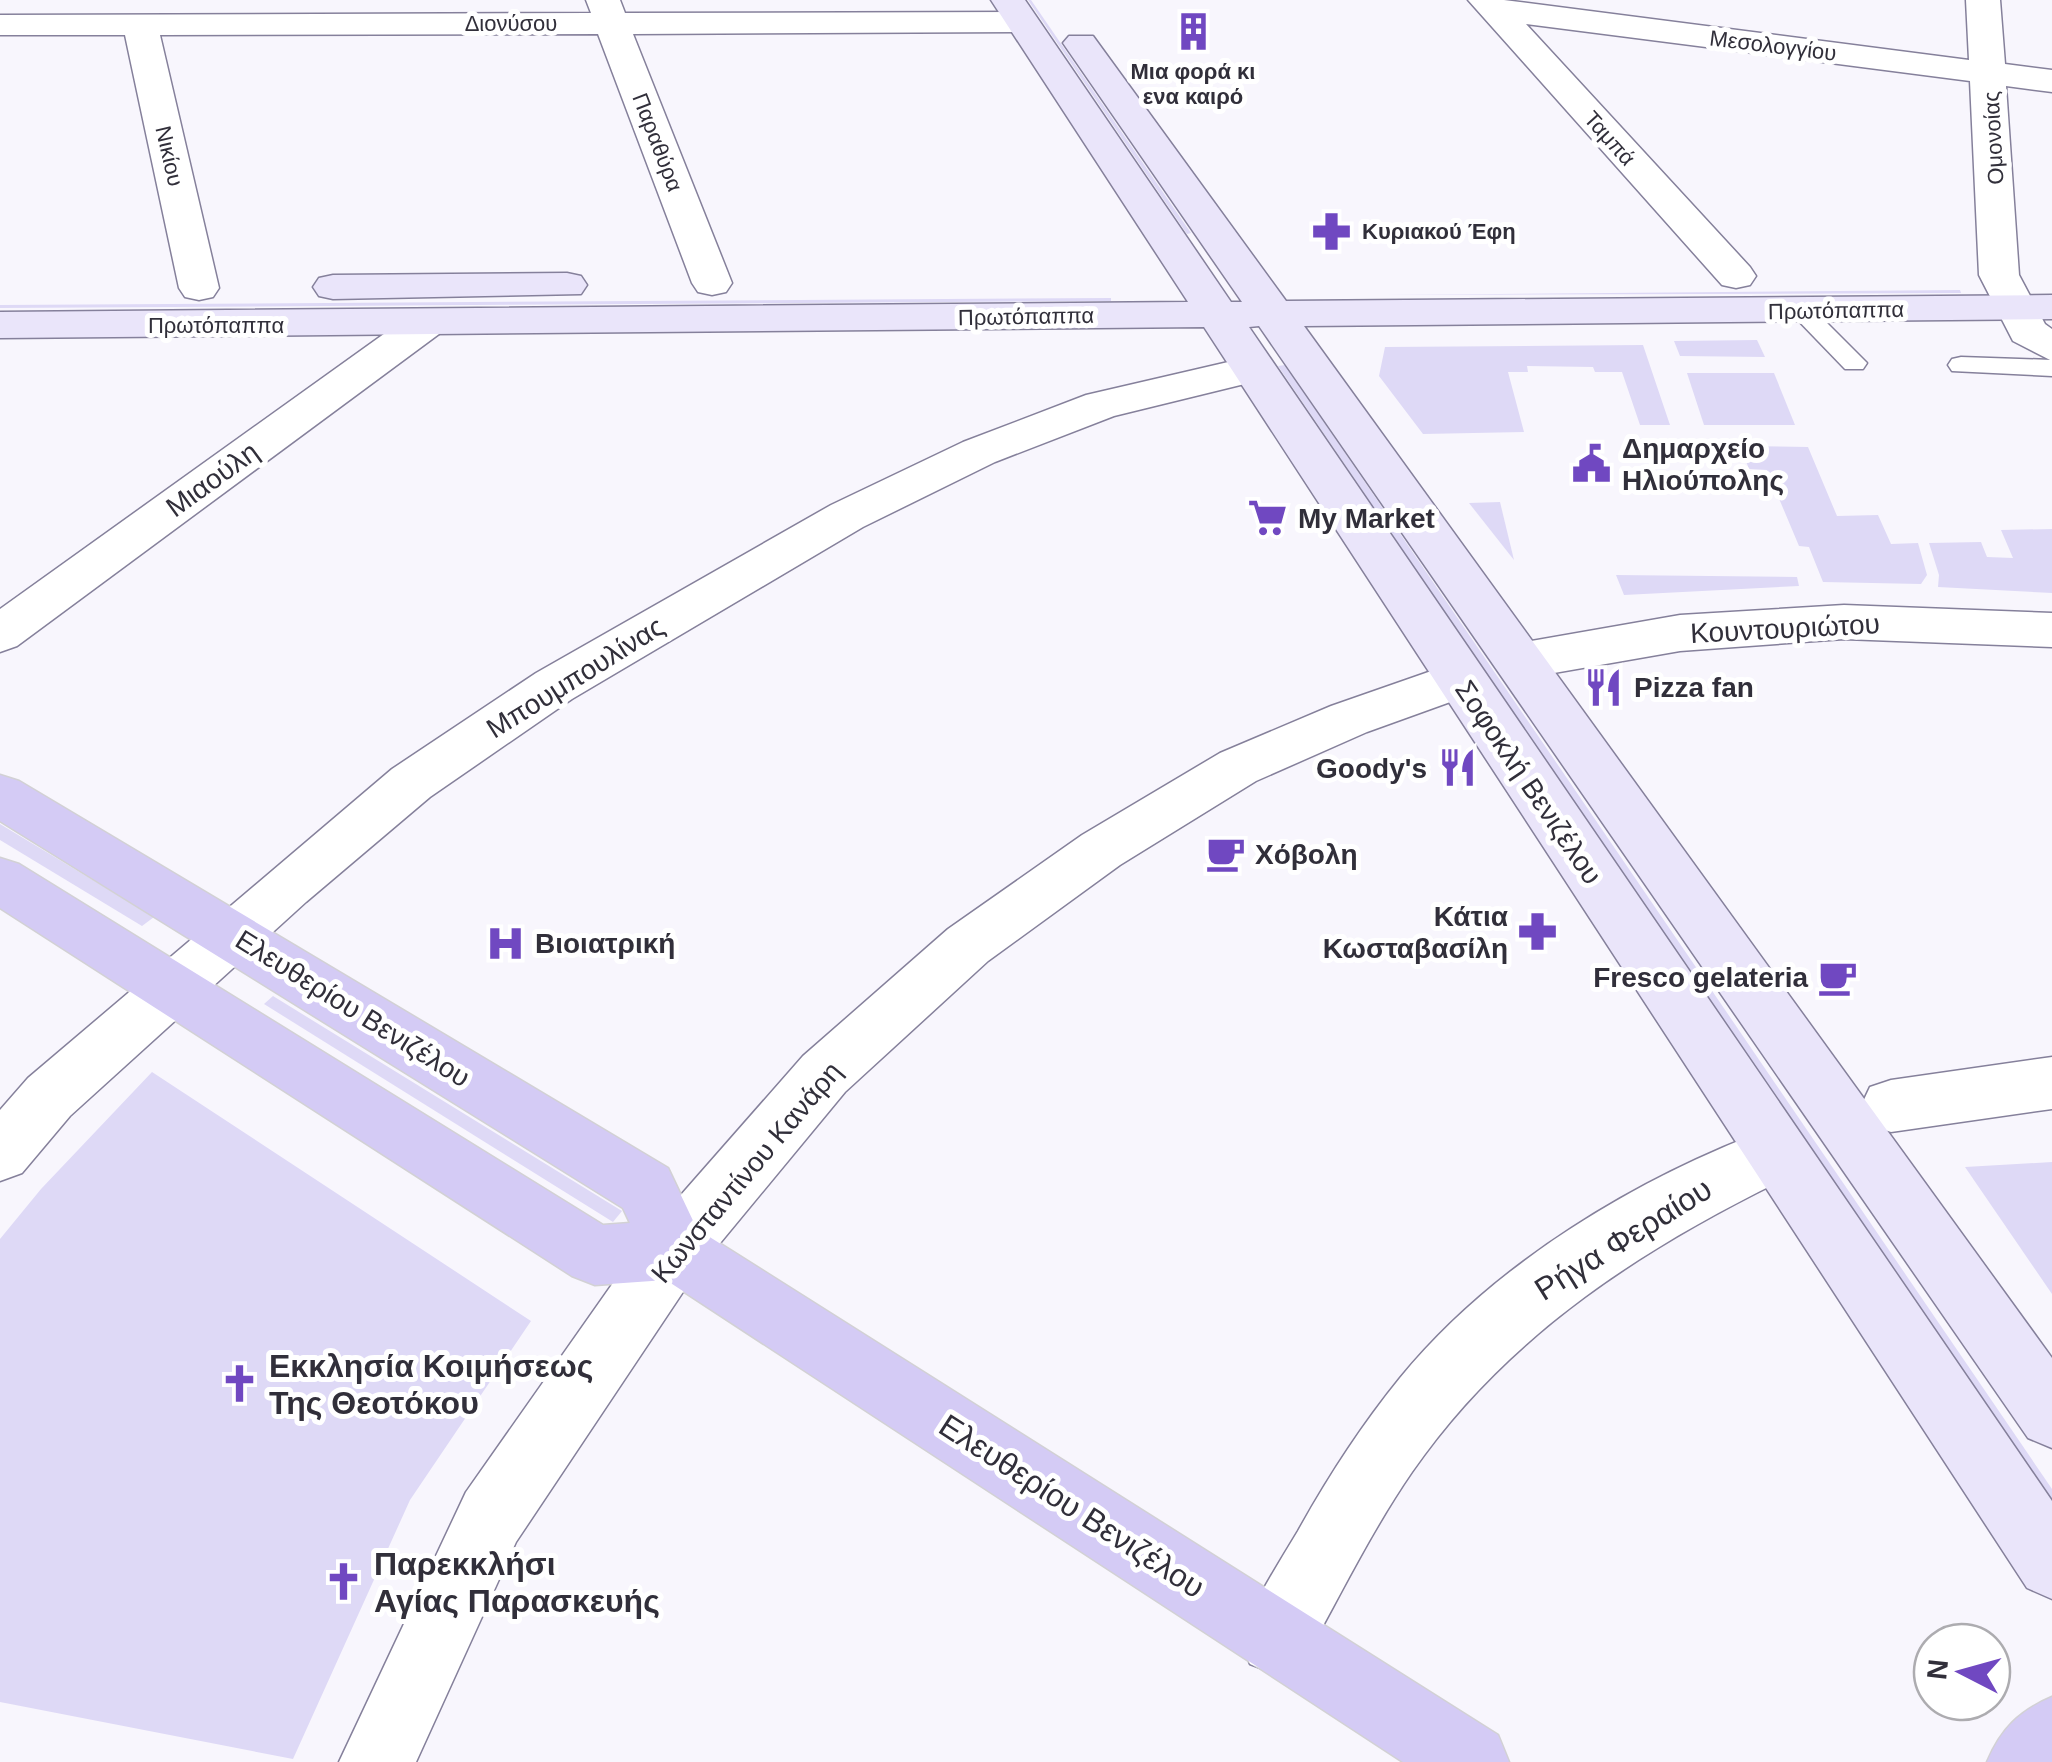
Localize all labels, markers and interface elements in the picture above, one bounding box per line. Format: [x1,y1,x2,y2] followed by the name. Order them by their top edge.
[465,11,557,36] street label: Διονύσου
[1172,11,1214,53] building icon: Μια φορά κι ενα καιρό
[1708,25,1838,66] street label: Μεσολογγίου
[1131,59,1255,109] place label: Μια φορά κι ενα καιρό
[627,89,688,195] street label: Παραθύρα
[1979,91,2008,185] street label: Ομονοίας
[1579,106,1641,171] street label: Ταμπά
[150,124,189,189] street label: Νικίου
[1311,210,1353,252] pharmacy icon: Κυριακού Έφη
[1362,219,1516,244] place label: Κυριακού Έφη
[1768,297,1905,324] street label: Πρωτόπαππα
[958,303,1095,330] street label: Πρωτόπαππα
[148,313,284,338] street label: Πρωτόπαππα
[1622,433,1784,496] place label: Δημαρχείο Ηλιούπολης
[160,436,264,523] street label: Μιαούλη
[1571,443,1613,485] public building icon: Δημαρχείο Ηλιούπολης
[1247,497,1289,539] supermarket icon: My Market
[1298,503,1435,534] place label: My Market
[1689,608,1881,649] street label: Κουντουριώτου
[481,610,670,744] street label: Μπουμπουλίνας
[1583,666,1625,708] restaurant icon: Pizza fan
[1634,672,1754,703] place label: Pizza fan
[1449,675,1608,890] street label: Σοφοκλή Βενιζέλου
[1436,747,1478,789] restaurant icon: Goody's
[1316,753,1427,784] place label: Goody's
[1204,833,1246,875] cafe icon: Χόβολη
[1255,839,1358,870] place label: Χόβολη
[1323,901,1508,964] place label: Κάτια Κωσταβασίλη
[1517,911,1559,953] pharmacy icon: Κάτια Κωσταβασίλη
[484,922,526,964] hospital icon: Βιοιατρική
[230,924,475,1093] street label: Ελευθερίου Βενιζέλου
[535,928,675,959] place label: Βιοιατρική
[1817,956,1859,998] cafe icon: Fresco gelateria
[1593,962,1808,993] place label: Fresco gelateria
[645,1056,848,1289] street label: Κωνσταντίνου Κανάρη
[1528,1170,1718,1308] street label: Ρήγα Φεραίου
[269,1348,593,1421] place label: Εκκλησία Κοιμήσεως Της Θεοτόκου
[218,1363,260,1405] church icon: Εκκλησία Κοιμήσεως Της Θεοτόκου
[933,1407,1211,1605] street label: Ελευθερίου Βενιζέλου
[374,1546,660,1619] place label: Παρεκκλήσι Αγίας Παρασκευής
[323,1561,365,1603] church icon: Παρεκκλήσι Αγίας Παρασκευής
[1912,1622,2012,1722] north arrow
[1921,1658,1954,1681] text: N

